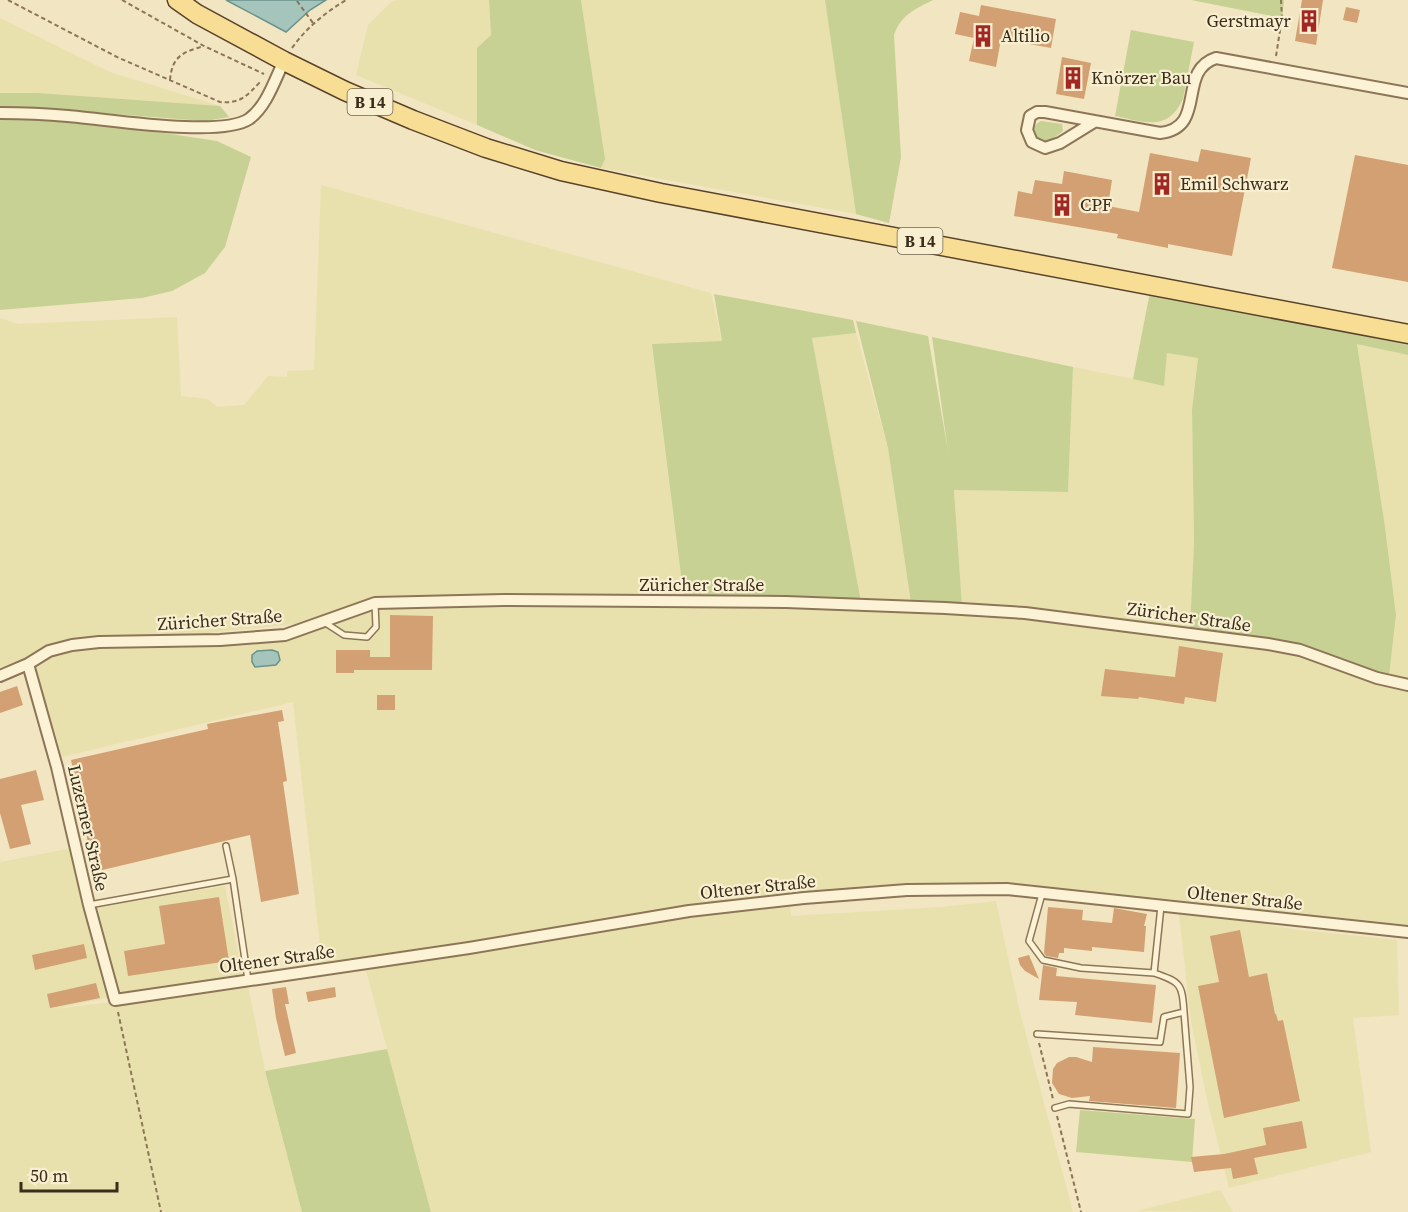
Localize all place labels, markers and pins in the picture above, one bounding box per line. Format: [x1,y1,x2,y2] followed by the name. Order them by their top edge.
[1206,8,1291,33] place label: Gerstmayr
[1296,8,1322,34] building icon: Gerstmayr
[970,23,996,49] building icon: Altilio
[1001,23,1050,48] place label: Altilio
[1060,65,1086,91] building icon: Knörzer Bau
[1091,65,1192,90] place label: Knörzer Bau
[1149,171,1175,197] building icon: Emil Schwarz
[1180,171,1288,196] place label: Emil Schwarz
[1049,192,1075,218] building icon: CPF
[1080,192,1112,217] place label: CPF

